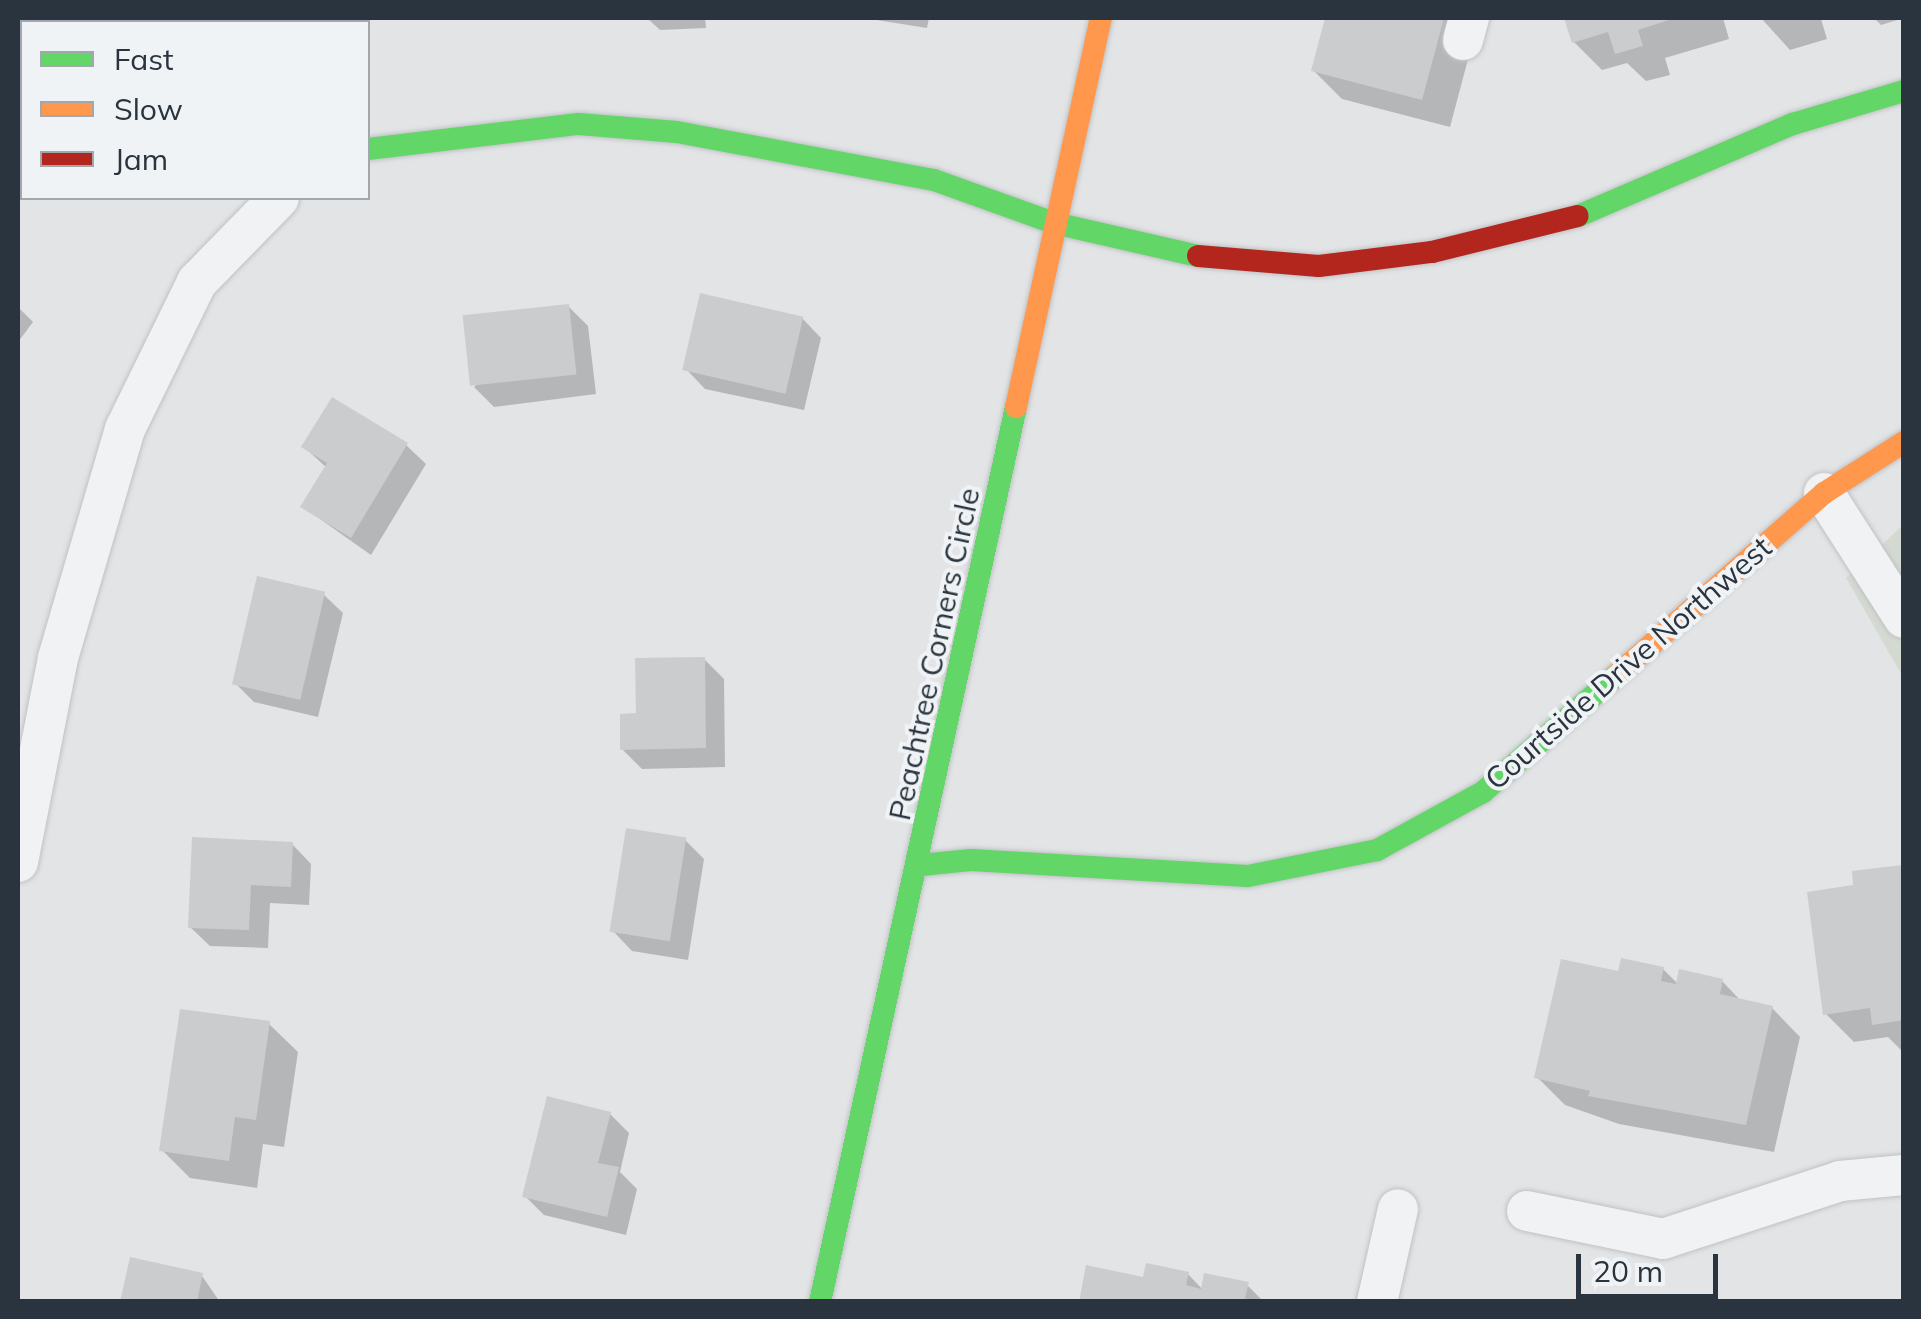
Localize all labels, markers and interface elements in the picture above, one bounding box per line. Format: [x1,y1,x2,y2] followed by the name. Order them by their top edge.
[20,20,370,200] legend
[114,40,174,78] text: Fast
[114,90,183,128] text: Slow
[114,140,168,178] text: Jam
[881,485,987,823] street label: Peachtree Corners Circle
[1478,529,1778,797] street label: Courtside Drive Northwest
[1581,1234,1724,1296] scale bar
[1593,1252,1663,1290] text: 20 m

